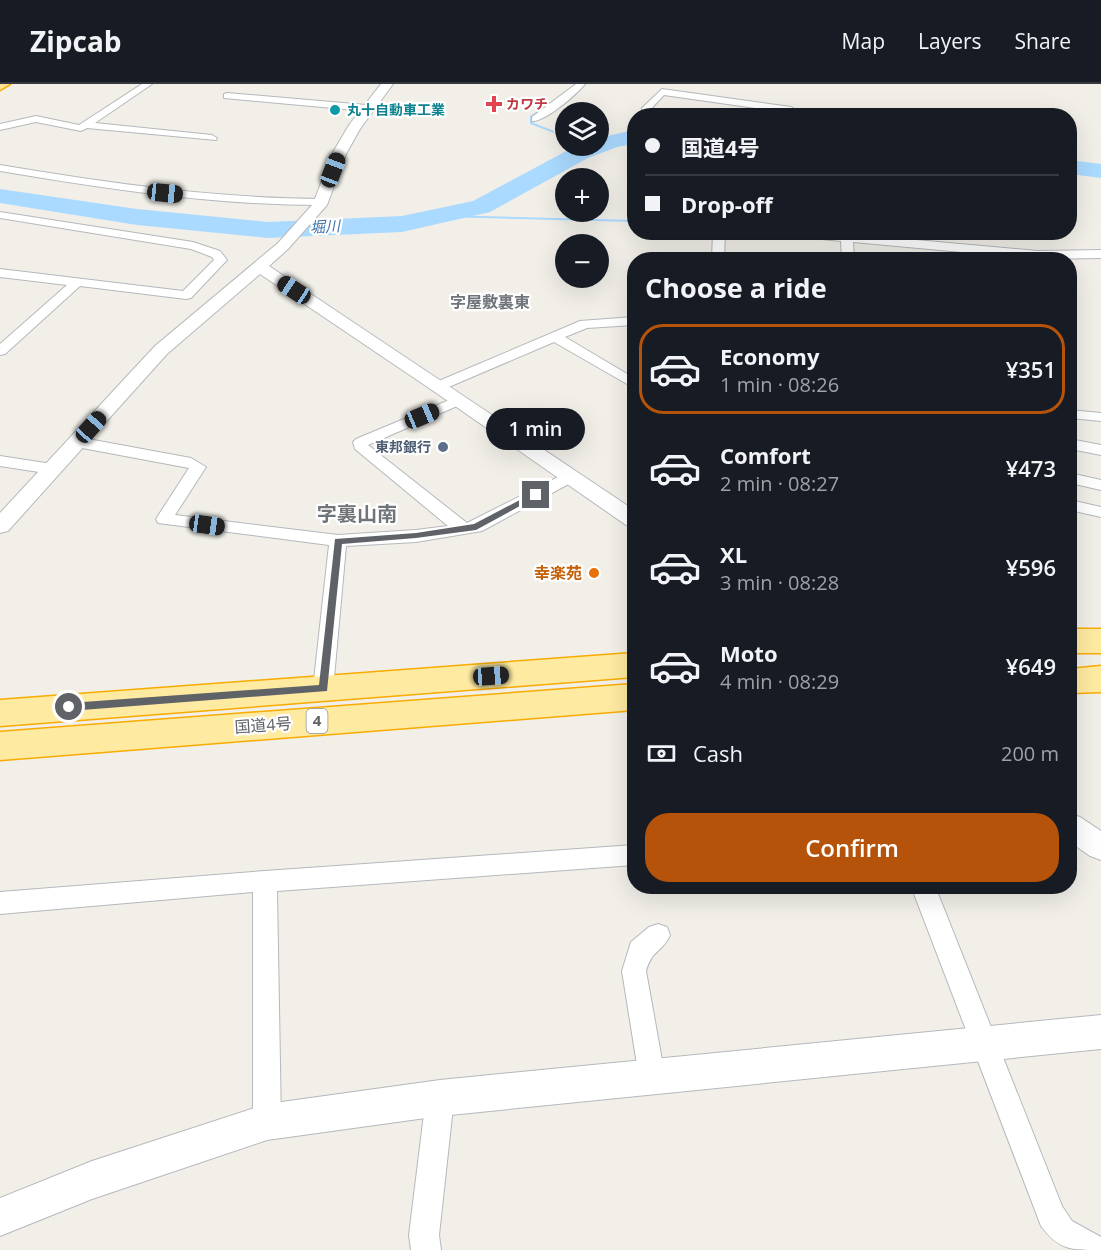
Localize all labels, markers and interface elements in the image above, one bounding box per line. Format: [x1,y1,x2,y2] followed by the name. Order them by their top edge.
[30,22,122,60] text: Zipcab
[842,27,885,55] text: Map
[918,27,982,55] text: Layers
[1015,27,1071,55] text: Share
[506,94,548,113] place label: カワチ
[487,97,501,111] marker: カワチ
[347,100,445,119] place label: 丸十自動車工業
[555,102,609,288] map controls
[555,102,609,156] button: layers
[328,103,342,117] marker: 丸十自動車工業
[681,132,760,162] text: 国道4号
[318,150,348,190] car
[555,168,609,222] button: +
[146,182,184,204] car
[681,189,773,219] text: Drop-off
[309,215,342,237] water label: 堀川
[555,234,609,288] button: −
[645,269,827,306] text: Choose a ride
[274,273,314,307] car
[450,291,530,313] district label: 字屋敷裏東
[720,341,819,371] text: Economy
[648,342,702,396] icon: car
[1006,354,1056,384] text: ¥351
[720,371,839,398] text: 1 min · 08:26
[402,401,442,431] car
[72,408,110,446] car
[486,408,586,450] callout: 1 min
[509,415,563,442] text: 1 min
[375,437,431,456] place label: 東邦銀行
[436,440,450,454] marker: 東邦銀行
[720,440,811,470] text: Comfort
[648,441,702,495] icon: car
[1006,453,1056,483] text: ¥473
[720,470,839,497] text: 2 min · 08:27
[522,481,549,508] route end
[317,500,397,527] district label: 字裏山南
[188,514,226,536] car
[720,539,747,569] text: XL
[648,540,702,594] icon: car
[1006,552,1056,582] text: ¥596
[534,562,582,584] place label: 幸楽苑
[587,566,601,580] marker: 幸楽苑
[720,569,839,596] text: 3 min · 08:28
[720,638,778,668] text: Moto
[648,639,702,693] icon: car
[1006,651,1056,681] text: ¥649
[472,666,510,686] car
[720,668,839,695] text: 4 min · 08:29
[55,693,82,720] route start
[306,709,328,733] road number: 4
[234,712,292,738] street label: 国道4号
[645,737,678,770] icon: cash
[693,738,743,768] text: Cash
[1001,740,1059,767] text: 200 m
[645,813,1059,882] button: Confirm

